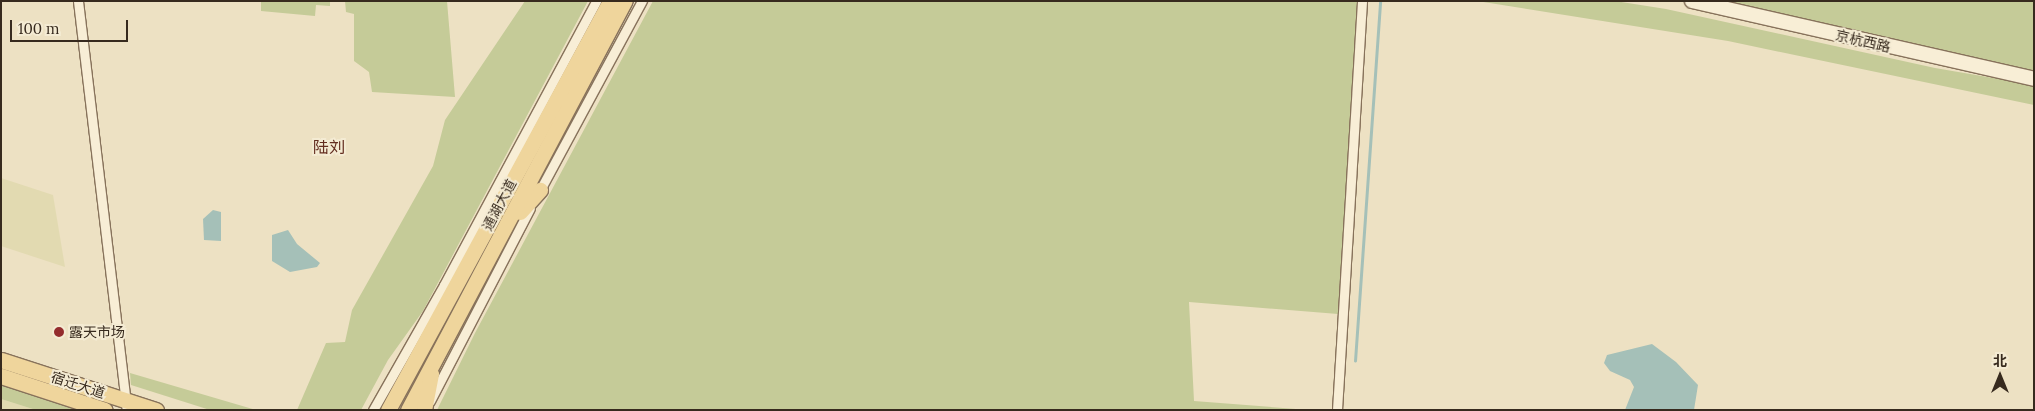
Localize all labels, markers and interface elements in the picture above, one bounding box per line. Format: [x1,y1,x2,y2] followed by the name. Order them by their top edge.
[12,10,130,42] scale bar
[18,19,59,38] text: 100 m
[1834,27,1892,55] street label: 京杭西路
[313,137,345,157] district label: 陆刘
[478,176,520,234] street label: 通湖大道
[69,324,125,340] place label: 露天市场
[53,326,65,338] marker: 露天市场
[1975,351,2025,401] north arrow
[1993,352,2007,370] text: 北
[49,368,107,402] street label: 宿迁大道

